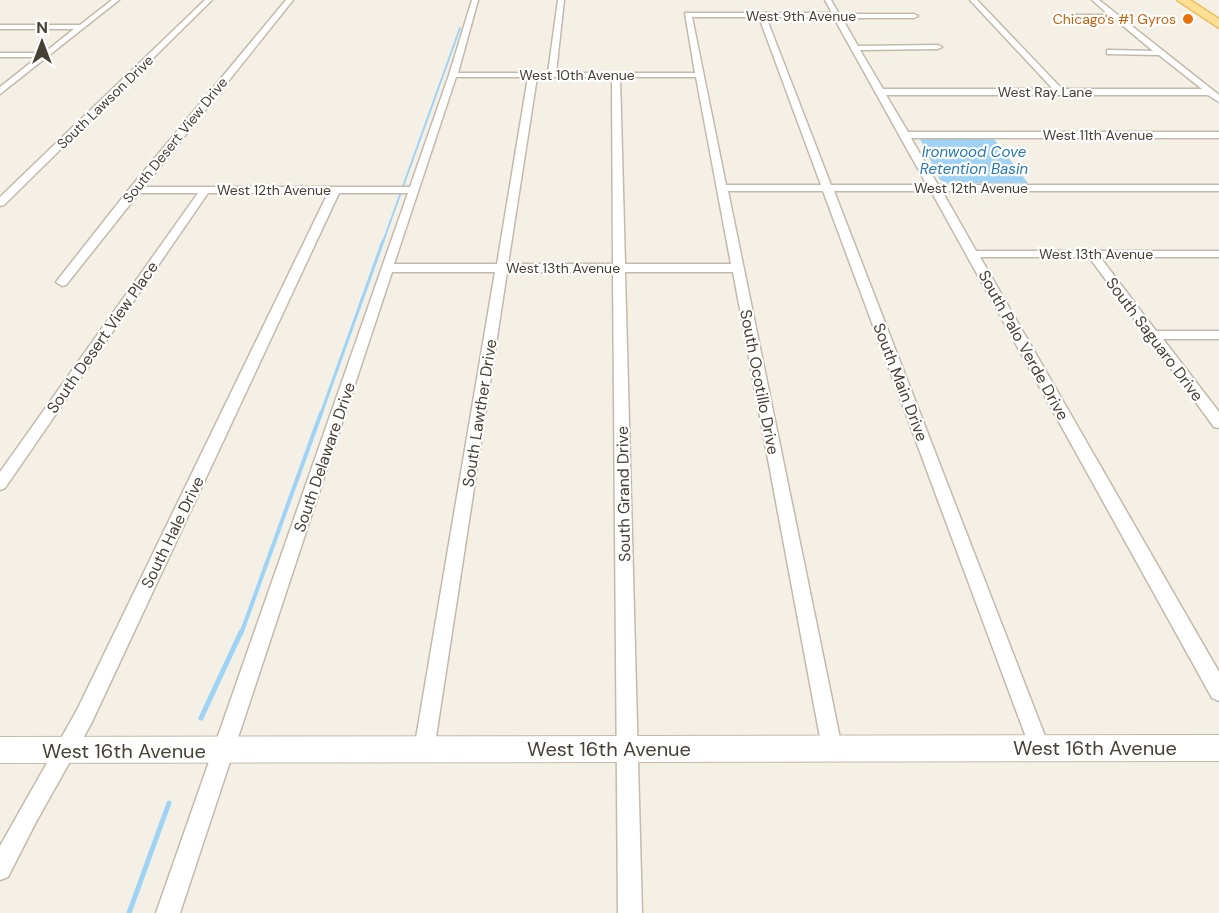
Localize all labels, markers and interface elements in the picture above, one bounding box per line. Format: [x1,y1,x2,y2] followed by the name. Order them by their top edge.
[746,7,856,25] street label: West 9th Avenue
[1053,10,1176,28] place label: Chicago's #1 Gyros
[12,12,72,72] north arrow
[1181,12,1195,26] marker: Chicago's #1 Gyros
[36,17,48,38] text: N
[53,51,157,153] street label: South Lawson Drive
[519,66,635,84] street label: West 10th Avenue
[119,73,231,207] street label: South Desert View Drive
[998,83,1092,101] street label: West Ray Lane
[1043,126,1153,144] street label: West 11th Avenue
[920,142,1029,179] water label: Ironwood Cove Retention Basin
[914,179,1028,197] street label: West 12th Avenue
[217,181,331,199] street label: West 12th Avenue
[1039,245,1153,263] street label: West 13th Avenue
[42,257,163,417] street label: South Desert View Place
[506,259,620,277] street label: West 13th Avenue
[974,267,1074,424] street label: South Palo Verde Drive
[1101,273,1208,405] street label: South Saguaro Drive
[735,308,784,456] street label: South Ocotillo Drive
[868,320,933,444] street label: South Main Drive
[457,338,502,489] street label: South Lawther Drive
[289,379,360,535] street label: South Delaware Drive
[612,426,635,562] street label: South Grand Drive
[136,473,209,592] street label: South Hale Drive
[1013,735,1177,761] street label: West 16th Avenue
[527,736,691,762] street label: West 16th Avenue
[42,738,206,764] street label: West 16th Avenue

